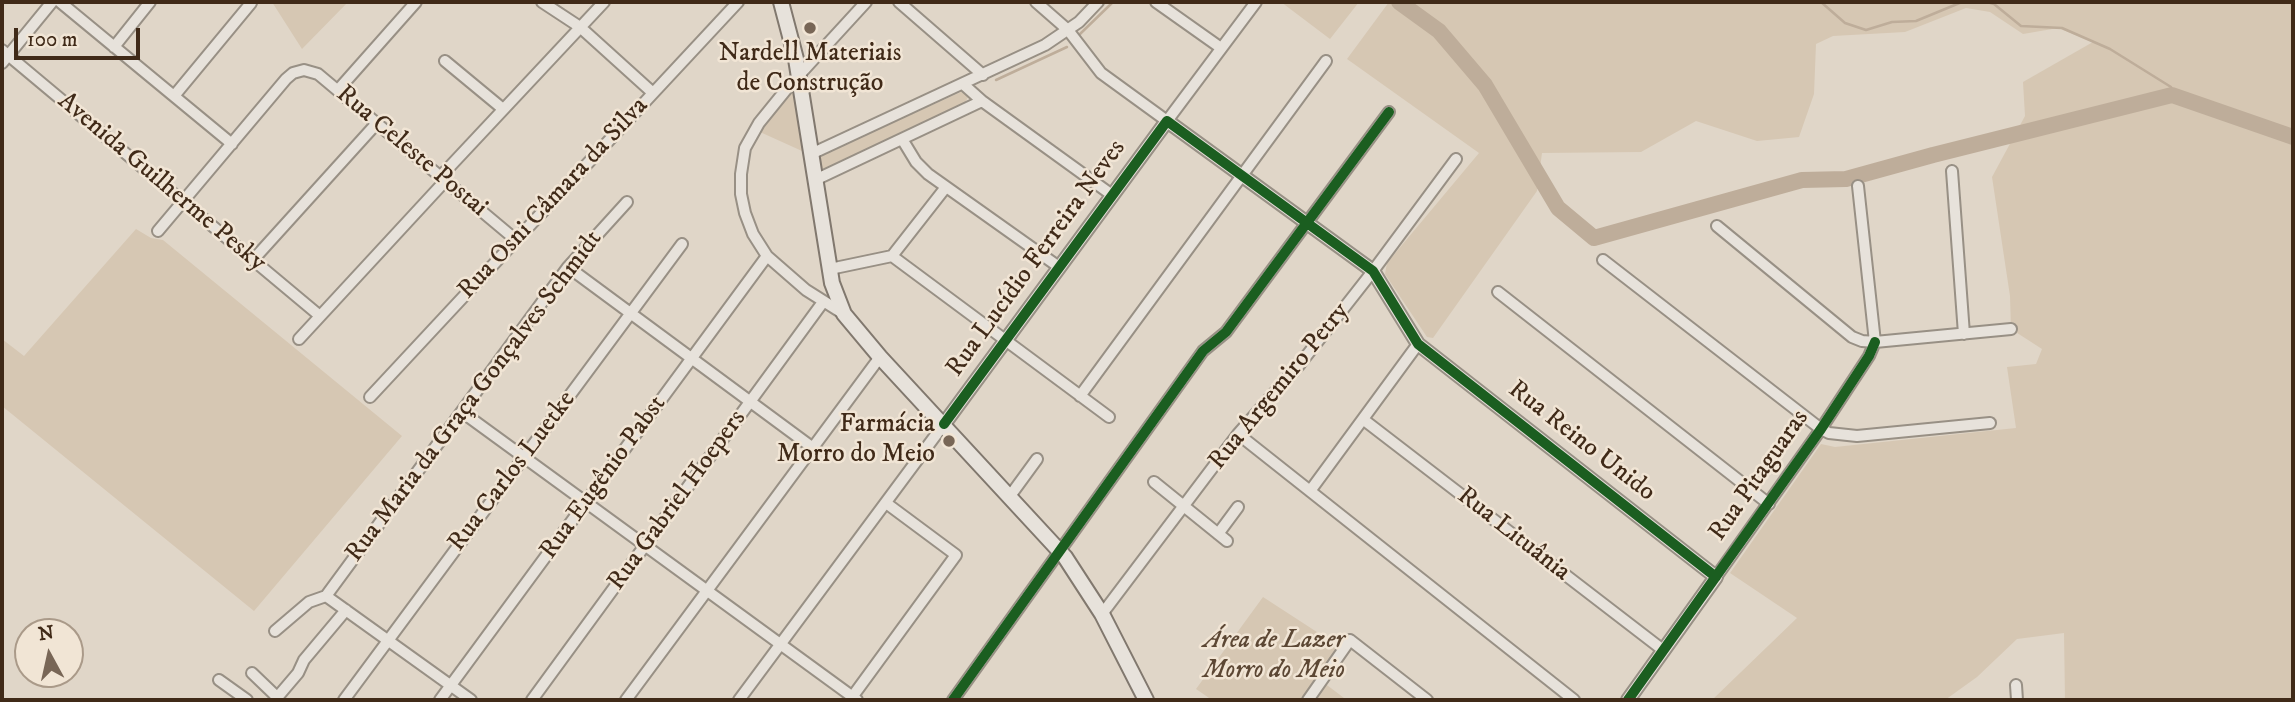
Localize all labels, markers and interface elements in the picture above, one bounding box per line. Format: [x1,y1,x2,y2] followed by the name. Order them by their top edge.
[18,14,144,58] scale bar
[802,20,818,36] marker: Nardell Materiais de Construção
[27,27,78,53] text: 100 m
[719,39,901,100] place label: Nardell Materiais de Construção
[329,80,493,224] street label: Rua Celeste Postai
[50,87,272,279] street label: Avenida Guilherme Pesky
[452,92,656,306] street label: Rua Osni Câmara da Silva
[941,134,1133,384] street label: Rua Lucídio Ferreira Neves
[340,225,610,569] street label: Rua Maria da Graça Gonçalves Schmidt
[1203,297,1357,477] street label: Rua Argemiro Petry
[1501,375,1661,509] street label: Rua Reino Unido
[443,386,583,558] street label: Rua Carlos Luetke
[534,390,674,566] street label: Rua Eugênio Pabst
[1703,404,1817,548] street label: Rua Pitaguaras
[602,405,754,597] street label: Rua Gabriel Hoepers
[777,410,935,472] place label: Farmácia Morro do Meio
[941,433,957,449] marker: Farmácia Morro do Meio
[1450,481,1576,589] street label: Rua Lituânia
[14,618,84,688] north arrow
[37,621,56,646] text: N
[1203,626,1345,688] park label: Área de Lazer Morro do Meio

